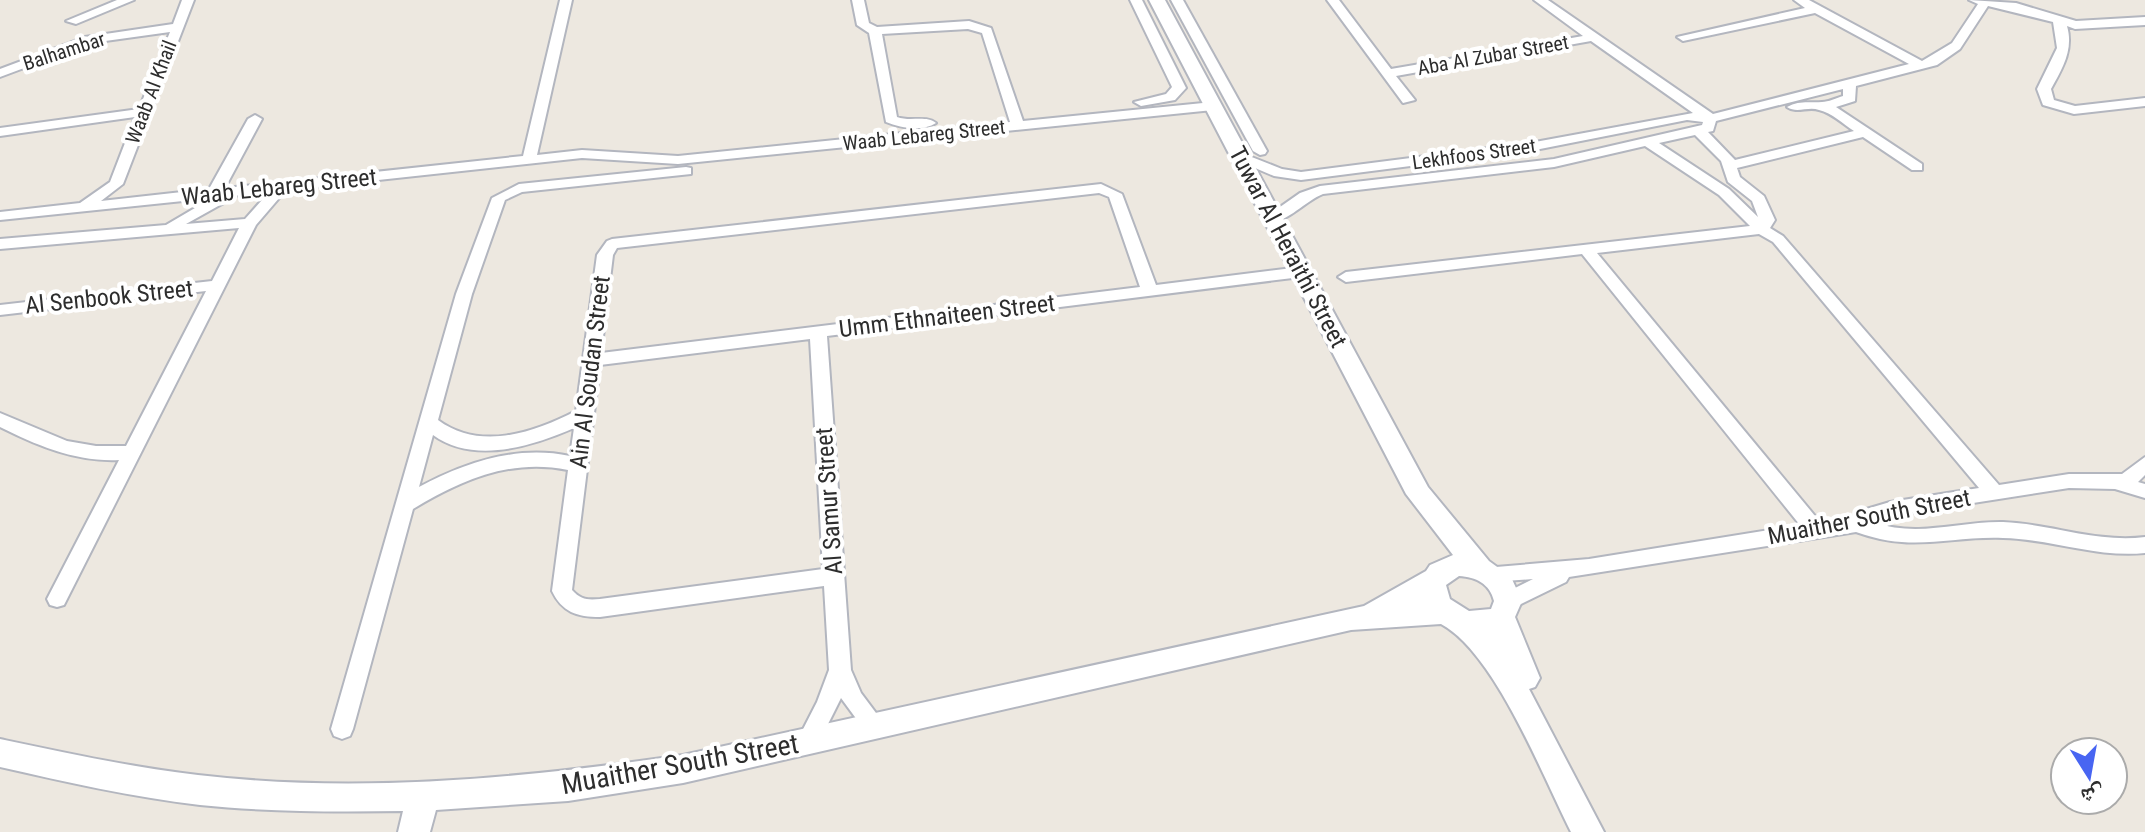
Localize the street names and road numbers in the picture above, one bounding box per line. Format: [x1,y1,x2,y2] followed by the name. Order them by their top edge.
[20,26,108,76] street label: Balhambar
[1415,30,1571,80] street label: Aba Al Zubar Street
[120,37,182,147] street label: Waab Al Khail
[841,115,1007,155] street label: Waab Lebareg Street
[1411,133,1537,175] street label: Lekhfoos Street
[1223,142,1353,352] street label: Tuwar Al Heraithi Street
[180,163,378,211] street label: Waab Lebareg Street
[24,274,194,320] street label: Al Senbook Street
[564,274,616,470] street label: Ain Al Soudan Street
[837,289,1057,343] street label: Umm Ethnaiteen Street
[810,426,848,576] street label: Al Samur Street
[1765,484,1973,550] street label: Muaither South Street
[559,727,801,801] street label: Muaither South Street

